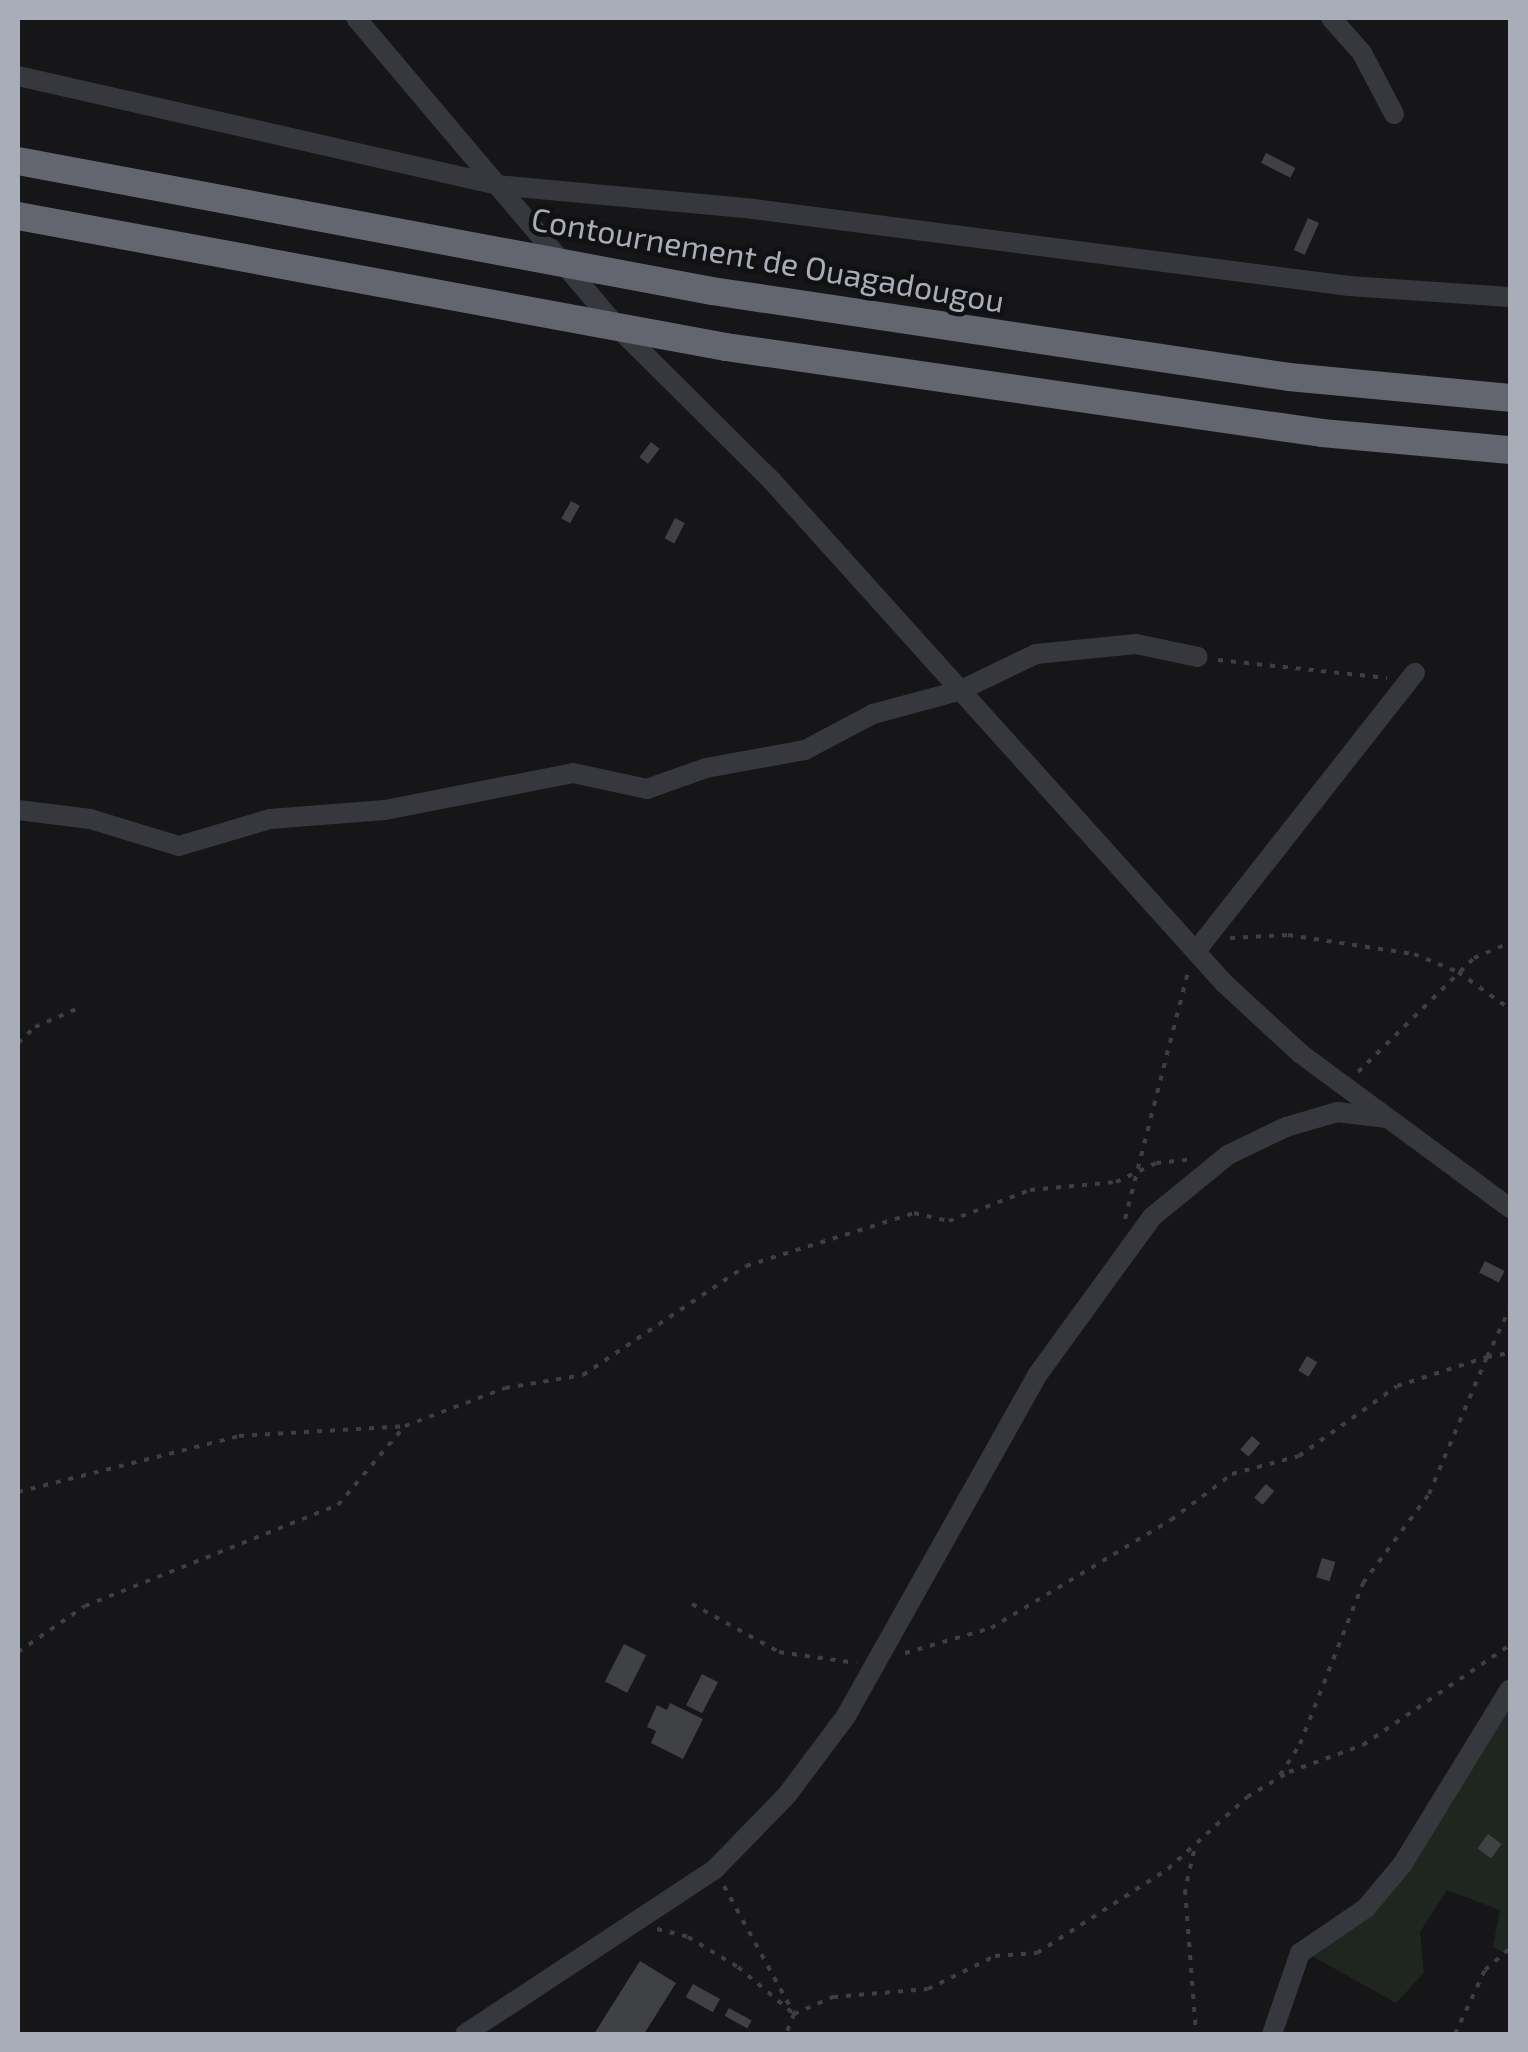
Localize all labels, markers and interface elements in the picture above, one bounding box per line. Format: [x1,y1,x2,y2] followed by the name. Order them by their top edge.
[529,198,1007,320] street label: Contournement de Ouagadougou

